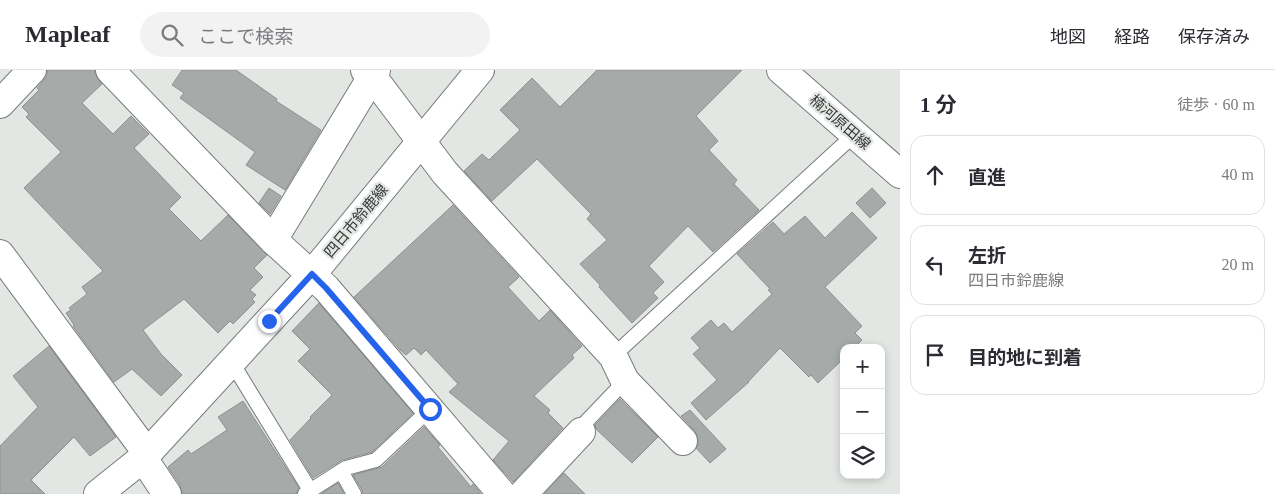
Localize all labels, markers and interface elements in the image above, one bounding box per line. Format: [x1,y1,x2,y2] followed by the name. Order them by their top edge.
[140,12,490,57] search box
[25,21,110,47] text: Mapleaf
[158,21,186,49] icon: search
[198,26,293,47] text: ここで検索
[1050,27,1086,47] text: 地図
[1114,27,1150,47] text: 経路
[1178,27,1250,47] text: 保存済み
[806,91,874,153] street label: 楠河原田線
[920,93,957,117] text: 1 分
[1177,96,1255,113] text: 徒歩 · 60 m
[921,161,949,189] icon: ahead
[1222,166,1254,183] text: 40 m
[968,167,1006,188] text: 直進
[321,181,391,261] street label: 四日市鈴鹿線
[968,245,1006,266] text: 左折
[921,251,949,279] icon: left
[1222,256,1254,273] text: 20 m
[968,272,1064,289] text: 四日市鈴鹿線
[258,310,281,333] route end
[921,341,949,369] icon: arrive
[840,344,885,479] map controls
[840,344,885,389] button: +
[968,347,1082,368] text: 目的地に到着
[840,389,885,434] button: −
[419,398,442,421] route start
[840,434,885,479] button: layers

